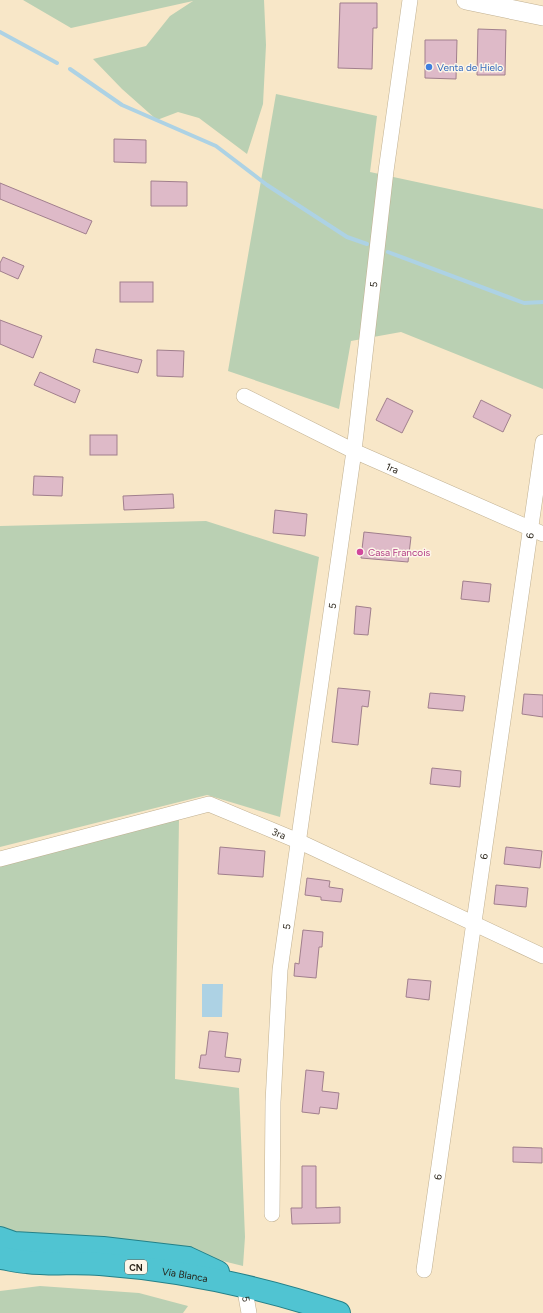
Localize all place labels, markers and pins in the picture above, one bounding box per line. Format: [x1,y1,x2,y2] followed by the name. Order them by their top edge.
[437,61,503,74] place label: Venta de Hielo
[424,62,434,72] marker: Venta de Hielo
[368,546,430,559] place label: Casa Francois
[355,547,365,557] marker: Casa Francois

